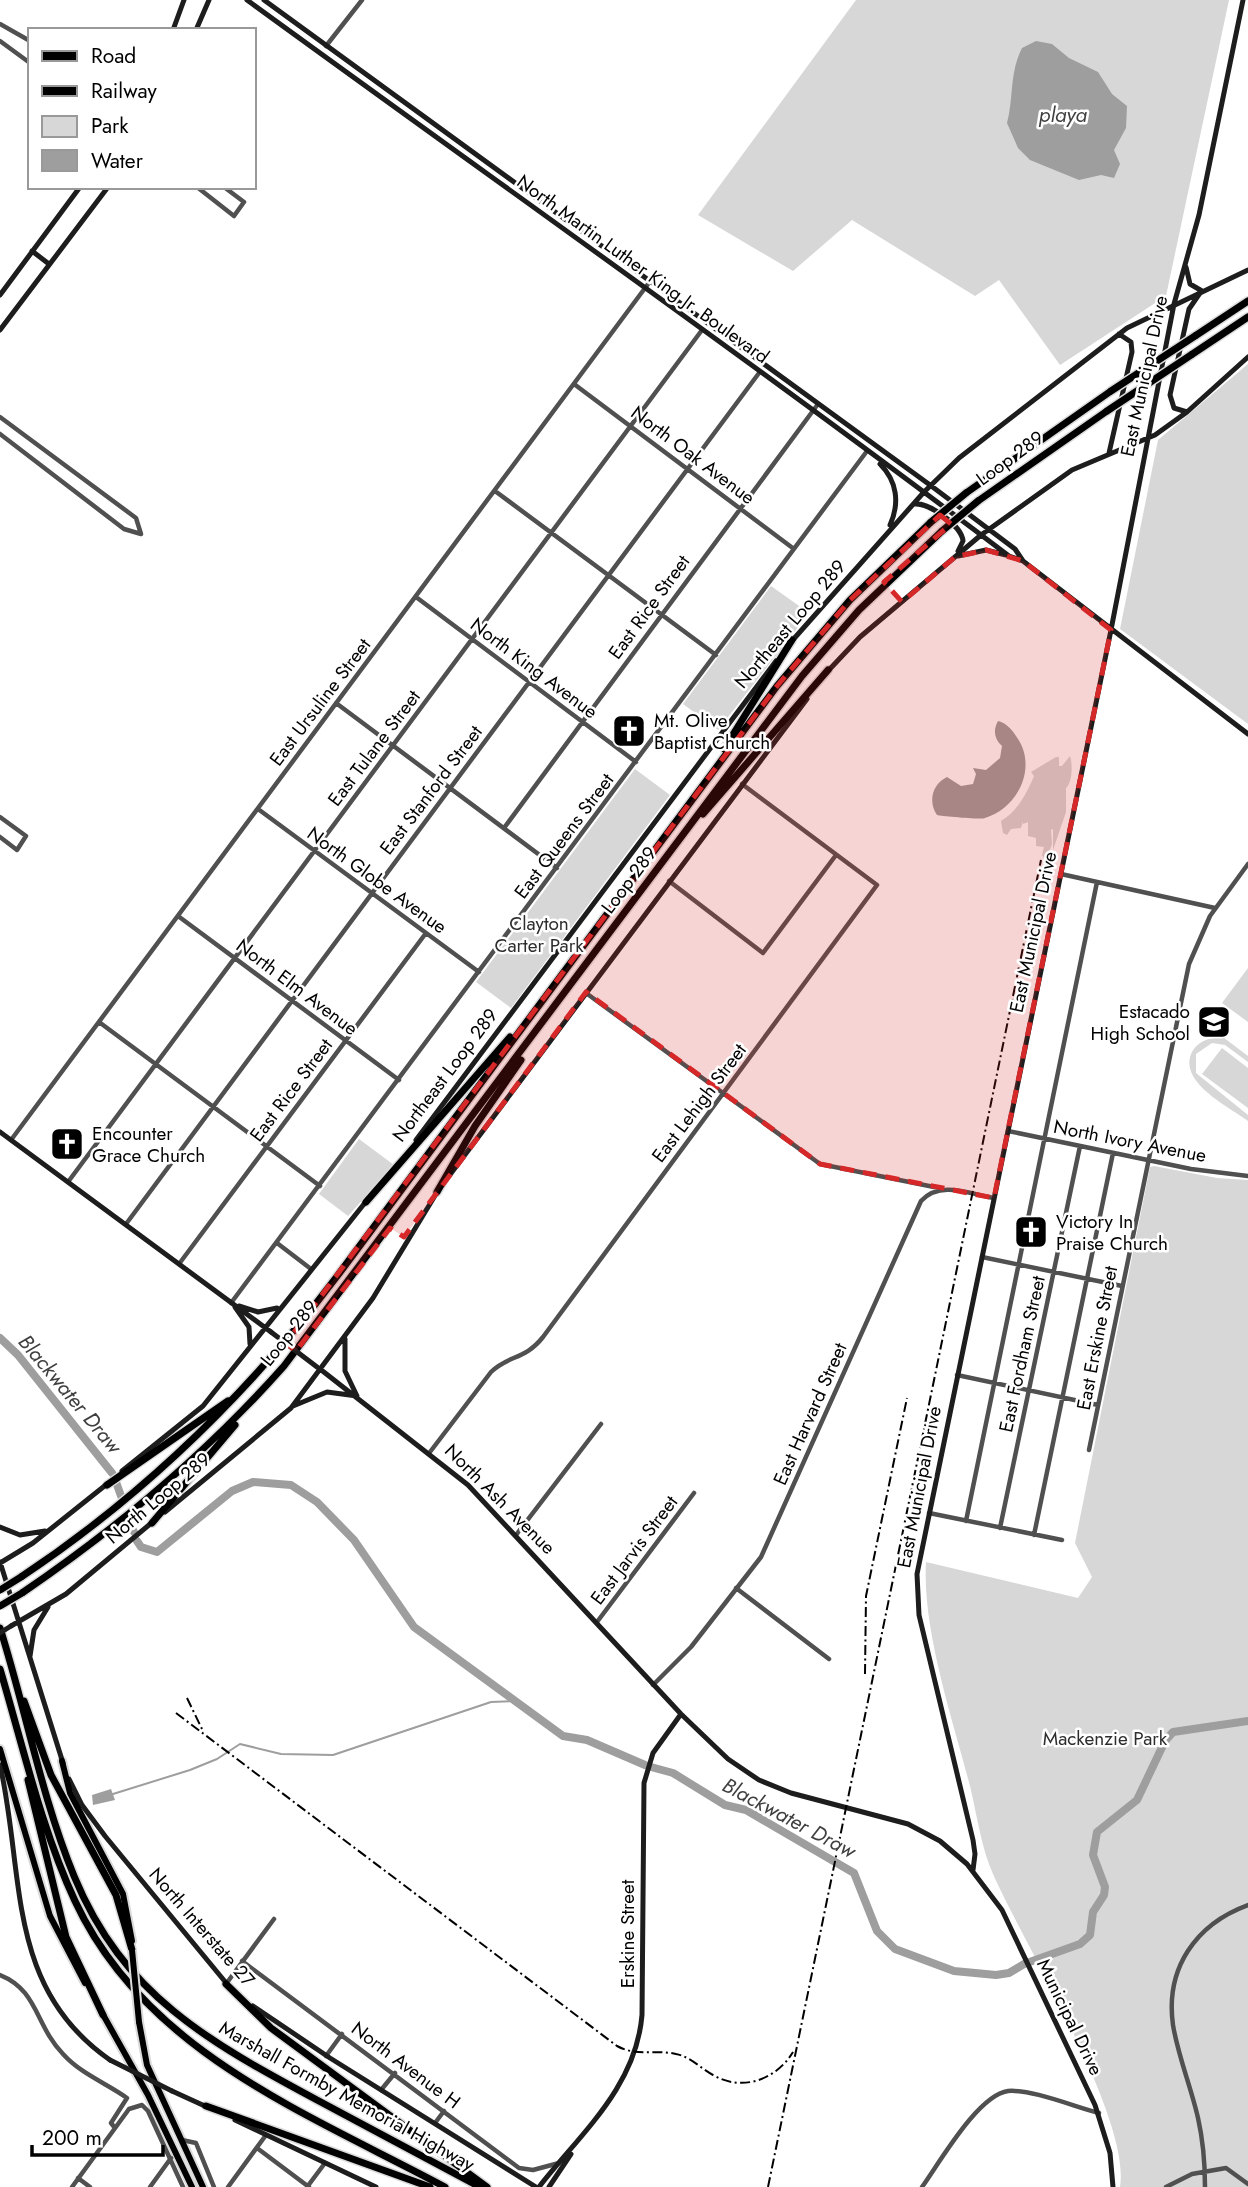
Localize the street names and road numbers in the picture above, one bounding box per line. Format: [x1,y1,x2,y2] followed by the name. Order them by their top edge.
[511,168,775,370] street label: North Martin Luther King Jr. Boulevard
[1114,293,1174,459] street label: East Municipal Drive
[625,399,761,511] street label: North Oak Avenue
[971,424,1049,492] street label: Loop 289
[602,549,696,665] street label: East Rice Street
[728,554,852,694] street label: Northeast Loop 289
[465,611,603,725] street label: North King Avenue
[263,632,377,771] street label: East Ursuline Street
[321,684,427,812] street label: East Tulane Street
[373,719,489,860] street label: East Stanford Street
[508,767,620,904] street label: East Queens Street
[302,820,453,940] street label: North Globe Avenue
[595,841,663,919] street label: Loop 289
[1003,849,1063,1015] street label: East Municipal Drive
[230,932,364,1042] street label: North Elm Avenue
[386,1003,504,1147] street label: Northeast Loop 289
[243,1032,339,1147] street label: East Rice Street
[645,1038,753,1168] street label: East Lehigh Street
[1051,1113,1209,1169] street label: North Ivory Avenue
[1070,1263,1124,1412] street label: East Erskine Street
[992,1273,1052,1435] street label: East Fordham Street
[254,1294,324,1372] street label: Loop 289
[767,1338,854,1489] street label: East Harvard Street
[890,1404,948,1570] street label: East Municipal Drive
[439,1438,562,1561] street label: North Ash Avenue
[100,1446,216,1550] street label: North Loop 289
[584,1490,684,1610] street label: East Jarvis Street
[143,1862,261,1992] street label: North Interstate 27
[614,1879,641,1988] street label: Erskine Street
[1030,1954,1110,2080] street label: Municipal Drive
[214,2014,480,2178] street label: Marshall Formby Memorial Highway
[346,2015,466,2115] street label: North Avenue H

